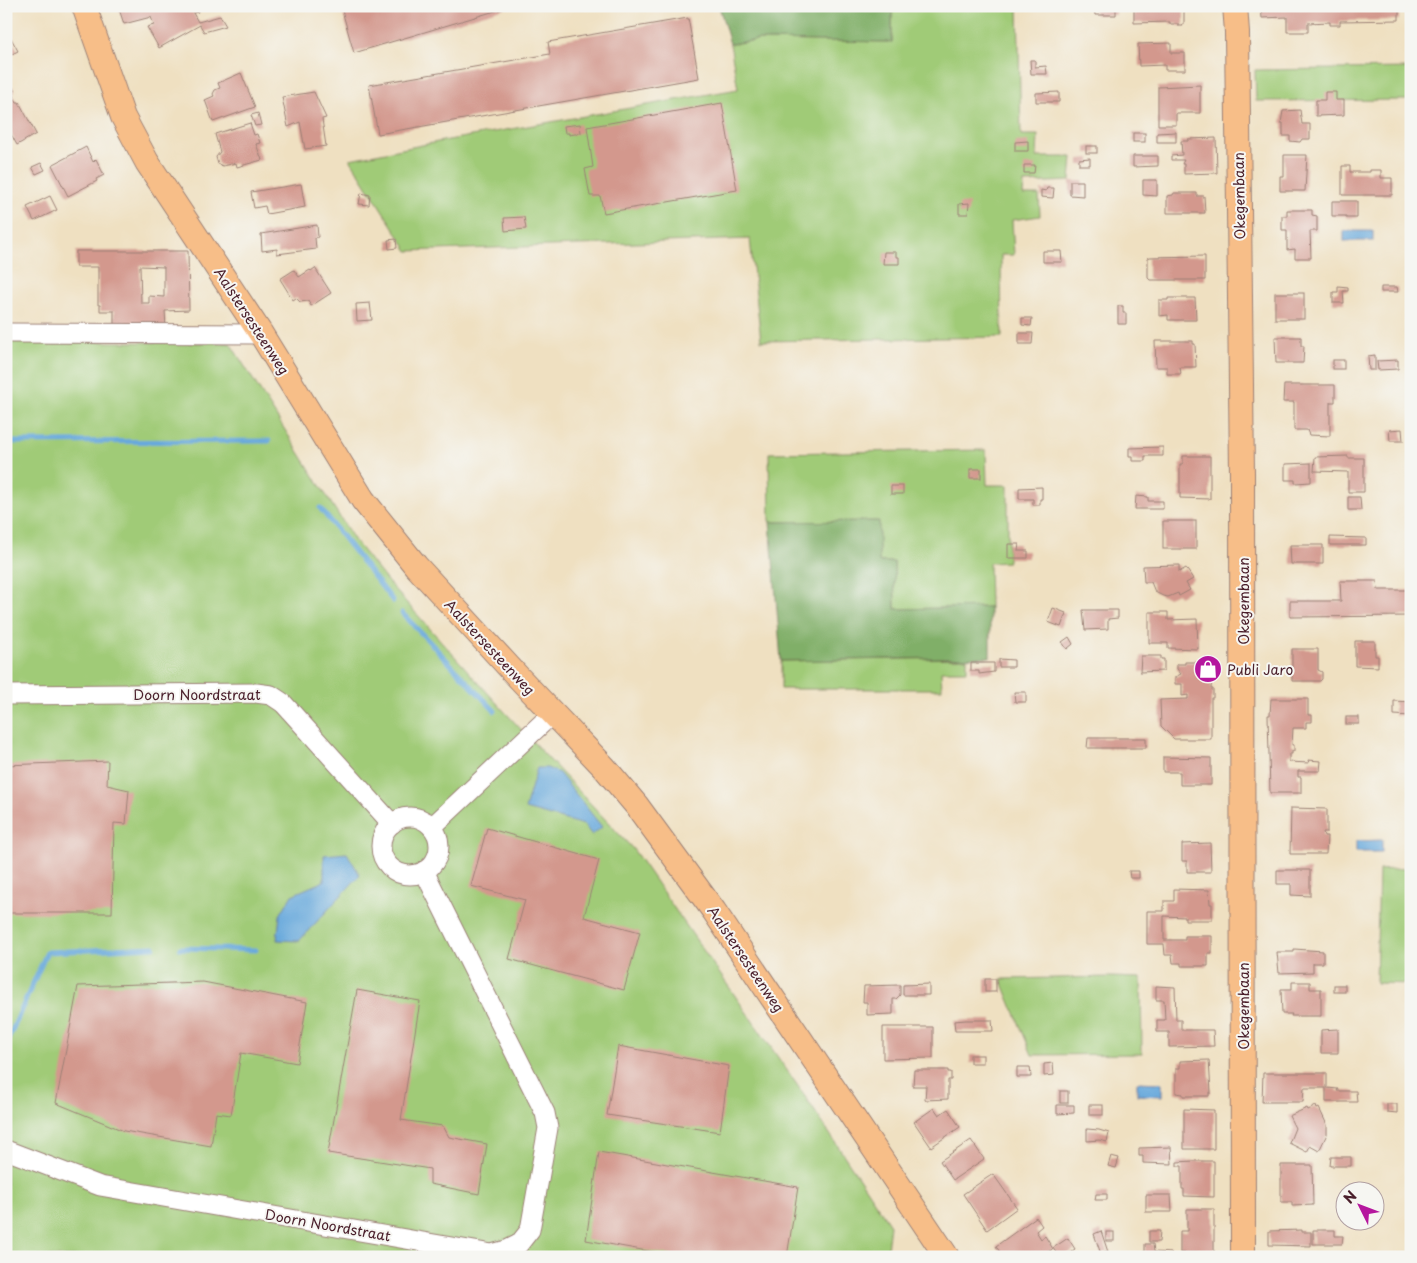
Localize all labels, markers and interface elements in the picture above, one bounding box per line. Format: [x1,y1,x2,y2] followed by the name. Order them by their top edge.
[1228,152,1250,240] street label: Okegembaan
[209,263,295,379] street label: Aalstersesteenweg
[1233,557,1254,645] street label: Okegembaan
[440,594,540,700] street label: Aalstersesteenweg
[1193,654,1223,684] shop icon: Publi Jaro
[1227,659,1293,680] place label: Publi Jaro
[133,684,261,705] street label: Doorn Noordstraat
[703,902,789,1016] street label: Aalstersesteenweg
[1233,962,1254,1050] street label: Okegembaan
[1334,1180,1384,1230] north arrow
[1338,1186,1361,1208] text: N
[263,1204,393,1246] street label: Doorn Noordstraat

